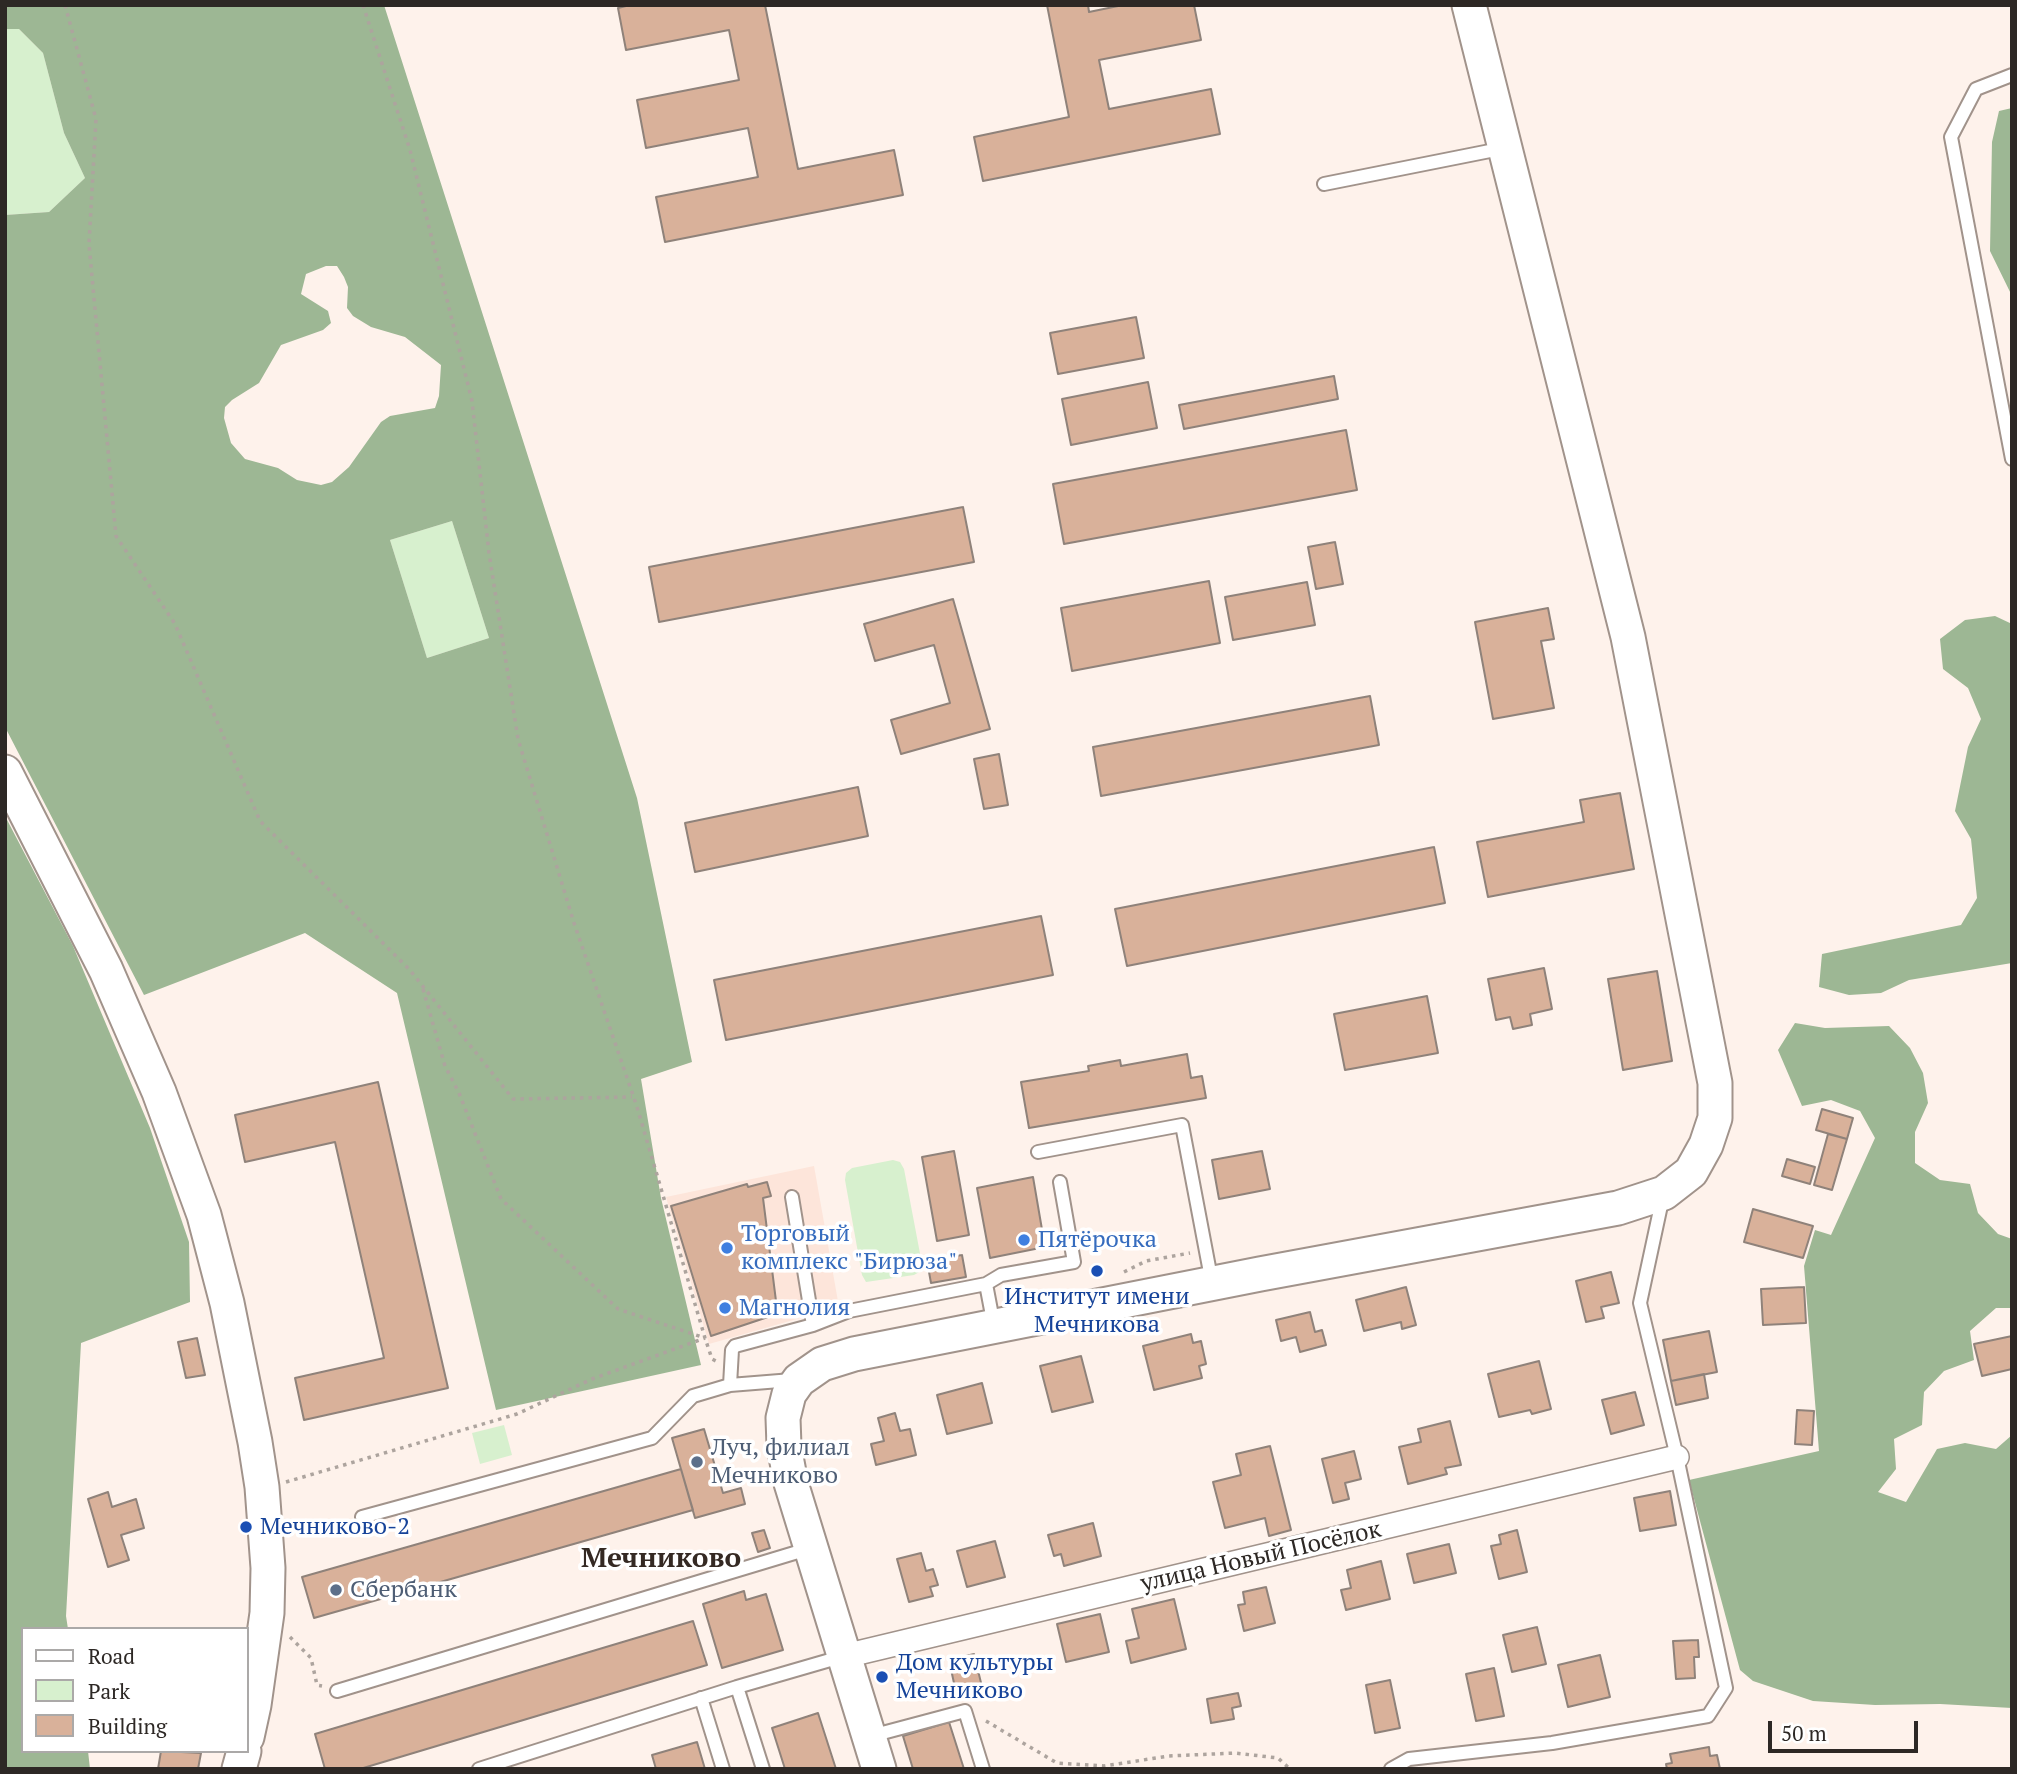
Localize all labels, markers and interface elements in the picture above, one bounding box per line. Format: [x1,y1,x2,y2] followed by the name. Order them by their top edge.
[741,1220,957,1276] place label: Торговый комплекс "Бирюза"
[1038,1226,1157,1254] place label: Пятёрочка
[1016,1232,1032,1248] marker: Пятёрочка
[719,1240,735,1256] marker: Торговый комплекс "Бирюза"
[1089,1263,1105,1279] marker: Институт имени Мечникова
[1004,1283,1190,1339] place label: Институт имени Мечникова
[739,1294,850,1322] place label: Магнолия
[717,1300,733,1316] marker: Магнолия
[711,1434,850,1490] place label: Луч, филиал Мечниково
[689,1454,705,1470] marker: Луч, филиал Мечниково
[260,1513,410,1541] place label: Мечниково-2
[1138,1515,1384,1599] street label: улица Новый Посёлок
[238,1519,254,1535] marker: Мечниково-2
[581,1542,741,1576] district label: Мечниково
[350,1576,457,1604] place label: Сбербанк
[328,1582,344,1598] marker: Сбербанк
[21,1627,248,1753] legend
[88,1642,135,1670] text: Road
[896,1649,1053,1705] place label: Дом культуры Мечниково
[874,1669,890,1685] marker: Дом культуры Мечниково
[88,1677,130,1705] text: Park
[1772,1708,1923,1752] scale bar
[88,1712,167,1740] text: Building
[1781,1719,1827,1747] text: 50 m

